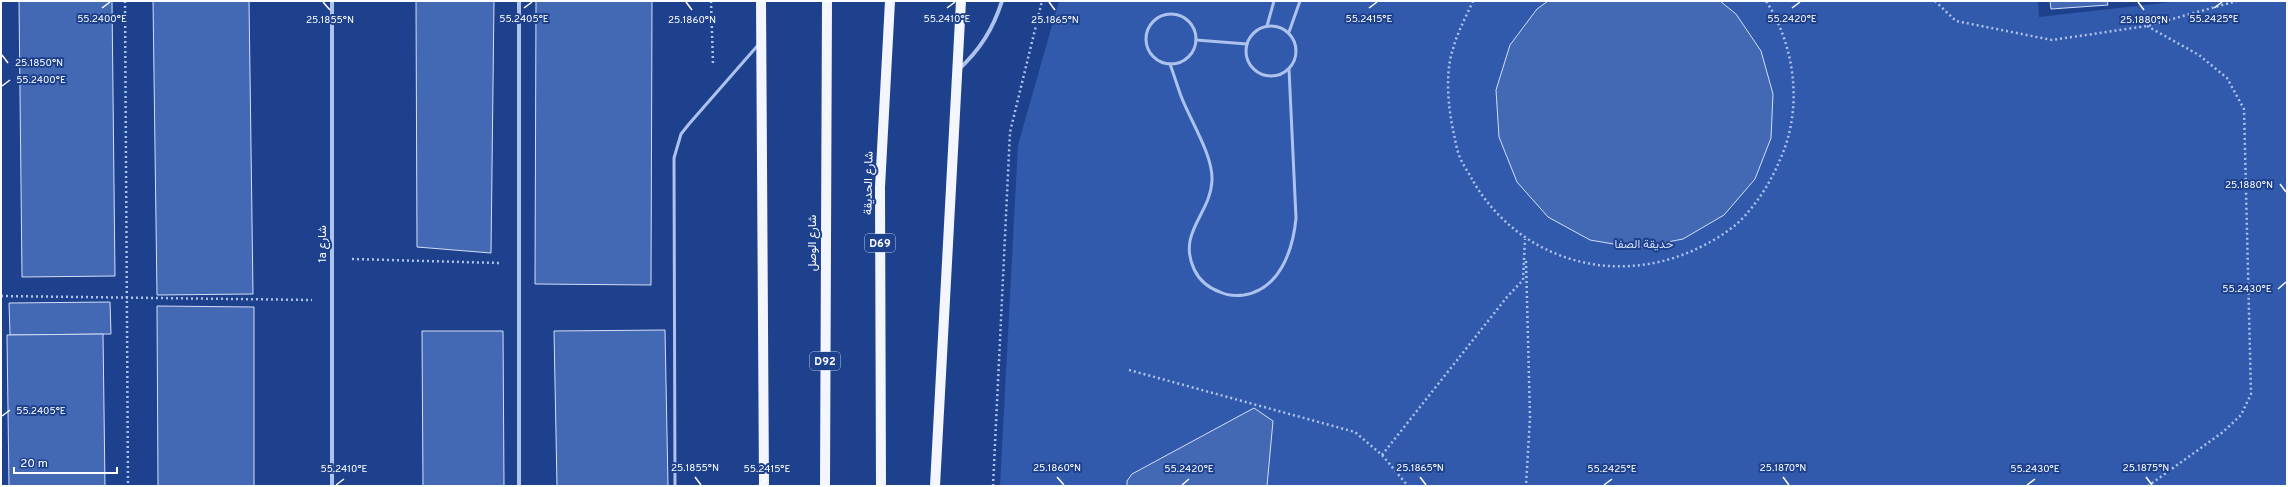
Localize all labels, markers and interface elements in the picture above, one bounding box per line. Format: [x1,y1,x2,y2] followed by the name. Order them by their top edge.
[77,13,127,26] text: 55.2400°E
[499,13,549,26] text: 55.2405°E
[923,13,971,26] text: 55.2410°E
[1346,13,1392,26] text: 55.2415°E
[1767,13,1817,26] text: 55.2420°E
[2189,13,2239,26] text: 55.2425°E
[306,14,354,27] text: 25.1855°N
[668,14,716,27] text: 25.1860°N
[1031,14,1079,27] text: 25.1865°N
[2120,14,2168,27] text: 25.1880°N
[15,57,63,70] text: 25.1850°N
[16,74,66,87] text: 55.2400°E
[860,151,878,215] street label: شارع الحديقة
[2225,179,2273,192] text: 25.1880°N
[805,215,821,271] street label: شارع الوصل
[315,225,331,263] street label: 1a شارع
[865,234,895,252] road number: D69
[1615,237,1673,253] park label: حديقة الصفا
[2222,283,2272,296] text: 55.2430°E
[810,352,840,370] road number: D92
[16,405,66,418] text: 55.2405°E
[14,449,117,475] scale bar
[20,456,48,472] text: 20 m
[671,462,719,475] text: 25.1855°N
[1033,462,1081,475] text: 25.1860°N
[1396,462,1444,475] text: 25.1865°N
[1760,462,1806,475] text: 25.1870°N
[2123,462,2169,475] text: 25.1875°N
[320,463,368,476] text: 55.2410°E
[744,463,790,476] text: 55.2415°E
[1164,463,1214,476] text: 55.2420°E
[1587,463,1637,476] text: 55.2425°E
[2010,463,2060,476] text: 55.2430°E

